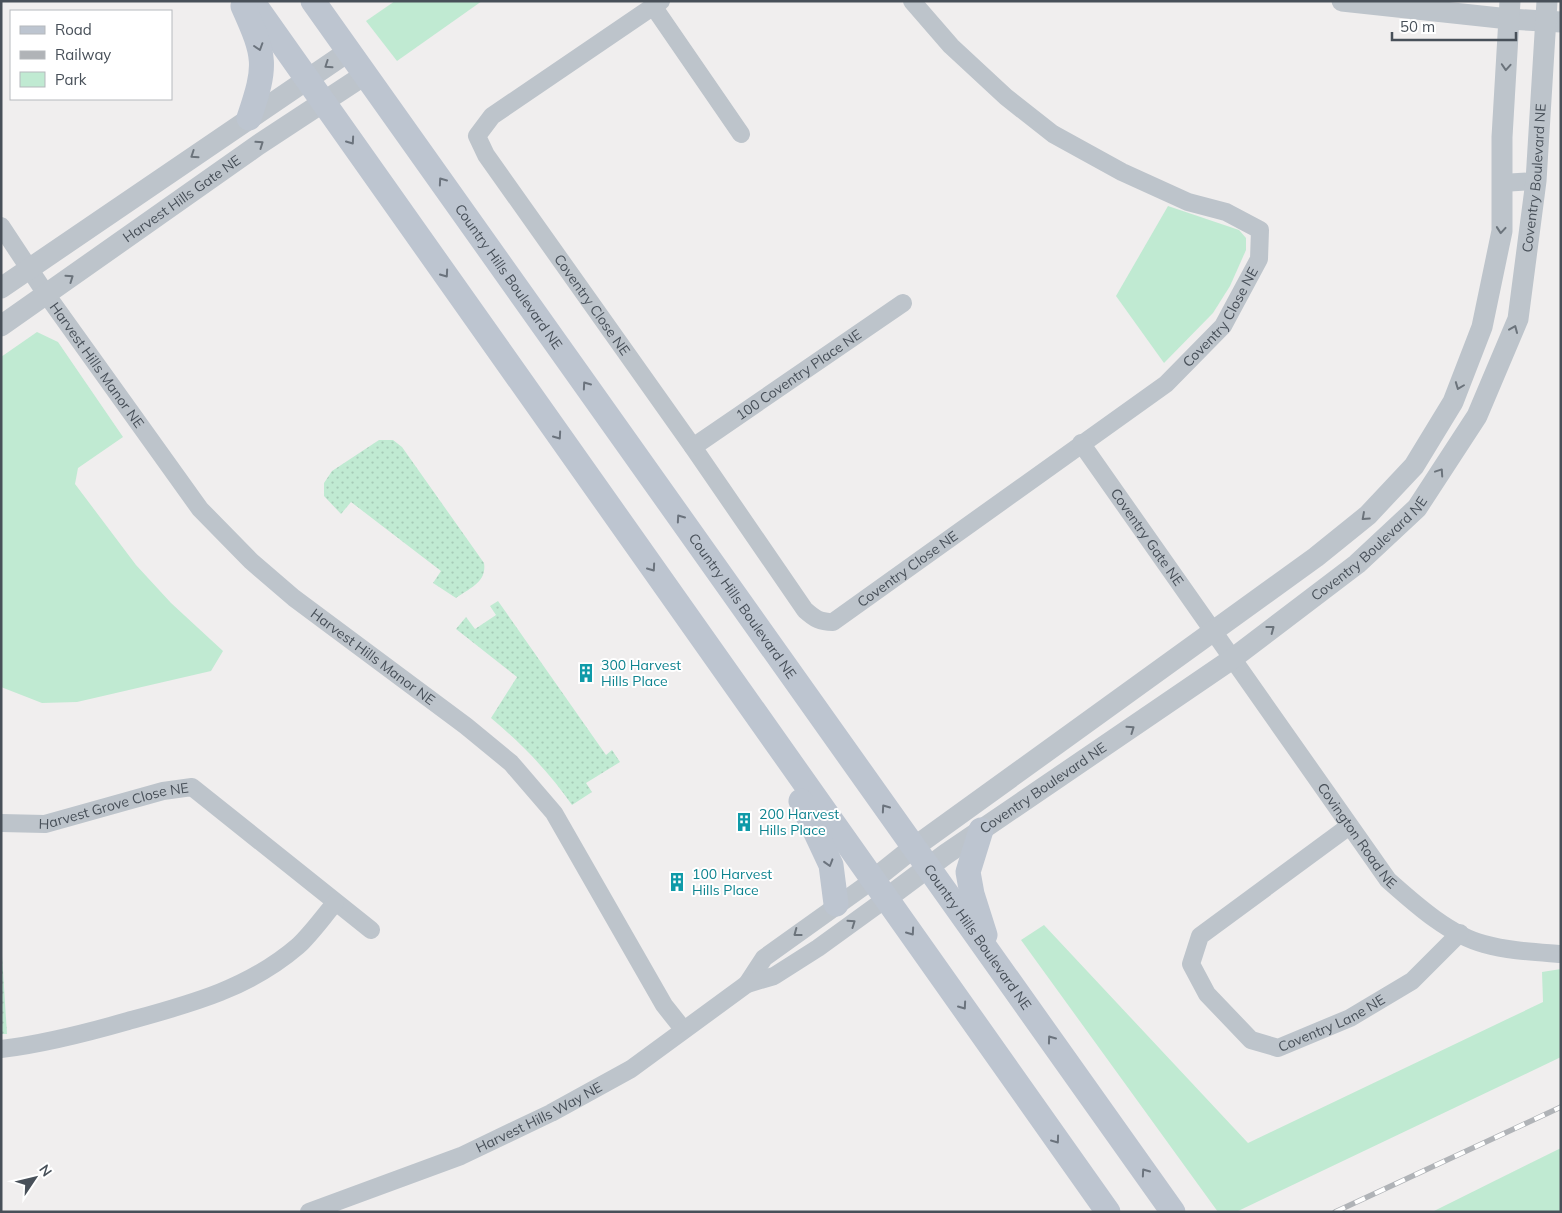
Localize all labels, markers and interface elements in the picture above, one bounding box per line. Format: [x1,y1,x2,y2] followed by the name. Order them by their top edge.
[10,10,172,100] legend
[1392,10,1516,42] scale bar
[1400,17,1435,36] text: 50 m
[55,20,92,39] text: Road
[253,42,263,50] one-way arrow
[55,45,111,64] text: Railway
[324,59,334,68] one-way arrow
[1501,64,1512,72] one-way arrow
[55,70,87,89] text: Park
[1518,103,1550,254] street label: Coventry Boulevard NE
[345,135,354,145] one-way arrow
[254,141,263,150] one-way arrow
[191,149,200,158] one-way arrow
[119,151,244,246] street label: Harvest Hills Gate NE
[439,177,448,187] one-way arrow
[451,200,566,353] street label: Country Hills Boulevard NE
[1496,226,1507,234] one-way arrow
[550,251,634,359] street label: Coventry Close NE
[1179,264,1262,371] street label: Coventry Close NE
[439,268,448,278] one-way arrow
[64,275,73,284] one-way arrow
[46,299,148,432] street label: Harvest Hills Manor NE
[732,325,865,424] street label: 100 Coventry Place NE
[1508,325,1519,334] one-way arrow
[1455,381,1465,390] one-way arrow
[583,382,592,391] one-way arrow
[552,430,561,439] one-way arrow
[1434,469,1443,478] one-way arrow
[1107,485,1188,589] street label: Coventry Gate NE
[1307,493,1431,605] street label: Coventry Boulevard NE
[1362,511,1371,520] one-way arrow
[677,514,686,524] one-way arrow
[854,527,961,611] street label: Coventry Close NE
[685,530,800,682] street label: Country Hills Boulevard NE
[646,562,655,572] one-way arrow
[307,605,439,709] street label: Harvest Hills Manor NE
[1265,626,1275,635] one-way arrow
[601,656,681,690] place label: 300 Harvest Hills Place
[575,662,597,684] building icon: 300 Harvest Hills Place
[1125,726,1135,735] one-way arrow
[976,738,1110,837] street label: Coventry Boulevard NE
[38,779,190,833] street label: Harvest Grove Close NE
[1313,779,1401,893] street label: Covington Road NE
[882,804,891,814] one-way arrow
[759,805,839,839] place label: 200 Harvest Hills Place
[733,811,755,833] building icon: 200 Harvest Hills Place
[824,858,834,867] one-way arrow
[920,861,1035,1013] street label: Country Hills Boulevard NE
[692,865,772,899] place label: 100 Harvest Hills Place
[666,871,688,893] building icon: 100 Harvest Hills Place
[847,920,856,929] one-way arrow
[905,926,914,936] one-way arrow
[794,928,803,936] one-way arrow
[1275,990,1388,1056] street label: Coventry Lane NE
[957,1000,966,1010] one-way arrow
[1048,1035,1057,1045] one-way arrow
[473,1078,605,1157] street label: Harvest Hills Way NE
[1050,1134,1059,1143] one-way arrow
[10,1153,60,1203] north arrow
[35,1161,56,1180] text: N
[1142,1168,1151,1178] one-way arrow

